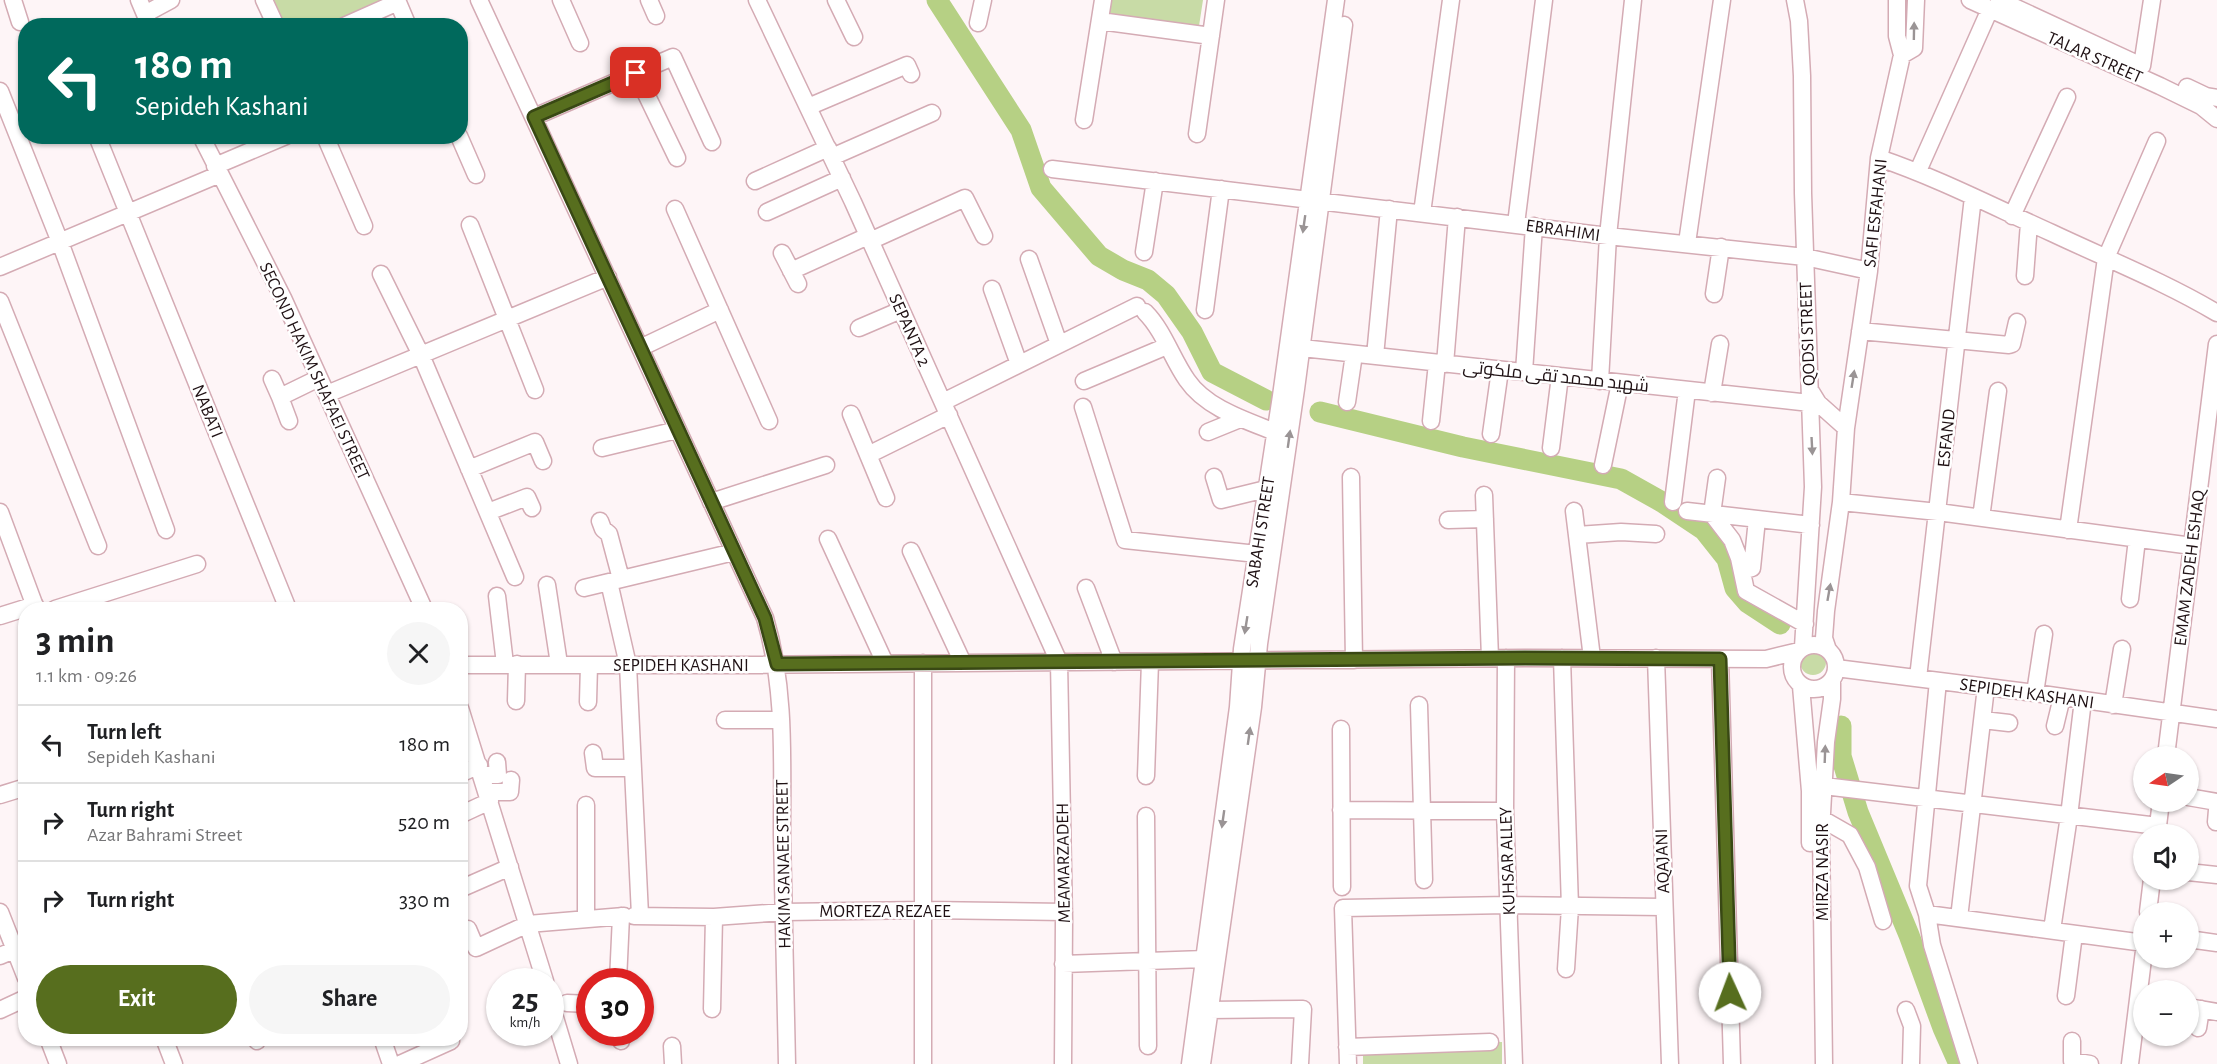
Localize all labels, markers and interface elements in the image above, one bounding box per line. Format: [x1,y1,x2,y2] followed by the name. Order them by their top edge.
[1909,21,1919,40] one-way arrow
[2044,29,2145,87] street label: TALAR STREET
[36,42,114,120] icon: left
[135,44,233,86] text: 180 m
[610,47,661,98] pin
[619,56,652,89] icon: arrive
[135,93,309,120] text: Sepideh Kashani
[1861,158,1891,268] street label: SAFI ESFAHANI
[1300,215,1309,234] one-way arrow
[1525,217,1601,245] street label: EBRAHIMI
[256,260,373,483] street label: SECOND HAKIM SHAFAEI STREET
[1797,281,1819,386] street label: QODSI STREET
[885,291,933,369] street label: SEPANTA 2
[1462,357,1650,397] street label: شهید محمد تقی ملکوتی
[1849,370,1858,389] one-way arrow
[188,382,226,440] street label: NABATI
[1935,408,1959,468] street label: ESFAND
[1285,429,1294,448] one-way arrow
[1807,437,1816,456] one-way arrow
[1243,475,1279,589] street label: SABAHI STREET
[2171,487,2209,647] street label: EMAM ZADEH ESHAQ
[1825,582,1834,601] one-way arrow
[1241,616,1250,635] one-way arrow
[387,622,450,685] button: close
[36,623,114,659] text: 3 min
[613,657,749,675] street label: SEPIDEH KASHANI
[36,666,137,686] text: 1.1 km · 09:26
[1959,676,2095,712] street label: SEPIDEH KASHANI
[87,721,161,743] text: Turn left
[1244,726,1253,745] one-way arrow
[36,728,69,761] icon: left
[399,733,450,755] text: 180 m
[1821,744,1830,763] one-way arrow
[2133,746,2199,812] north arrow
[2133,746,2199,1046] map controls
[87,747,216,767] text: Sepideh Kashani
[774,779,794,949] street label: HAKIM SANAEE STREET
[87,799,174,821] text: Turn right
[1054,803,1074,923] street label: MEAMARZADEH
[36,806,69,839] icon: right
[1497,806,1519,916] street label: KUHSAR ALLEY
[1219,809,1228,828] one-way arrow
[398,811,450,833] text: 520 m
[1814,823,1832,921] street label: MIRZA NASIR
[2133,824,2199,890] button: sound
[87,825,242,845] text: Azar Bahrami Street
[1653,828,1673,894] street label: AQAJANI
[36,884,69,917] icon: right
[87,889,174,911] text: Turn right
[399,889,450,911] text: 330 m
[2133,902,2199,968] button: +
[819,903,951,921] street label: MORTEZA REZAEE
[1698,961,1762,1025] position arrow
[36,965,237,1034] button: Exit
[249,965,450,1034] button: Share
[576,968,654,1046] speed limit sign: 30
[2133,980,2199,1046] button: −
[511,985,539,1015] text: 25
[510,1015,540,1030] text: km/h

